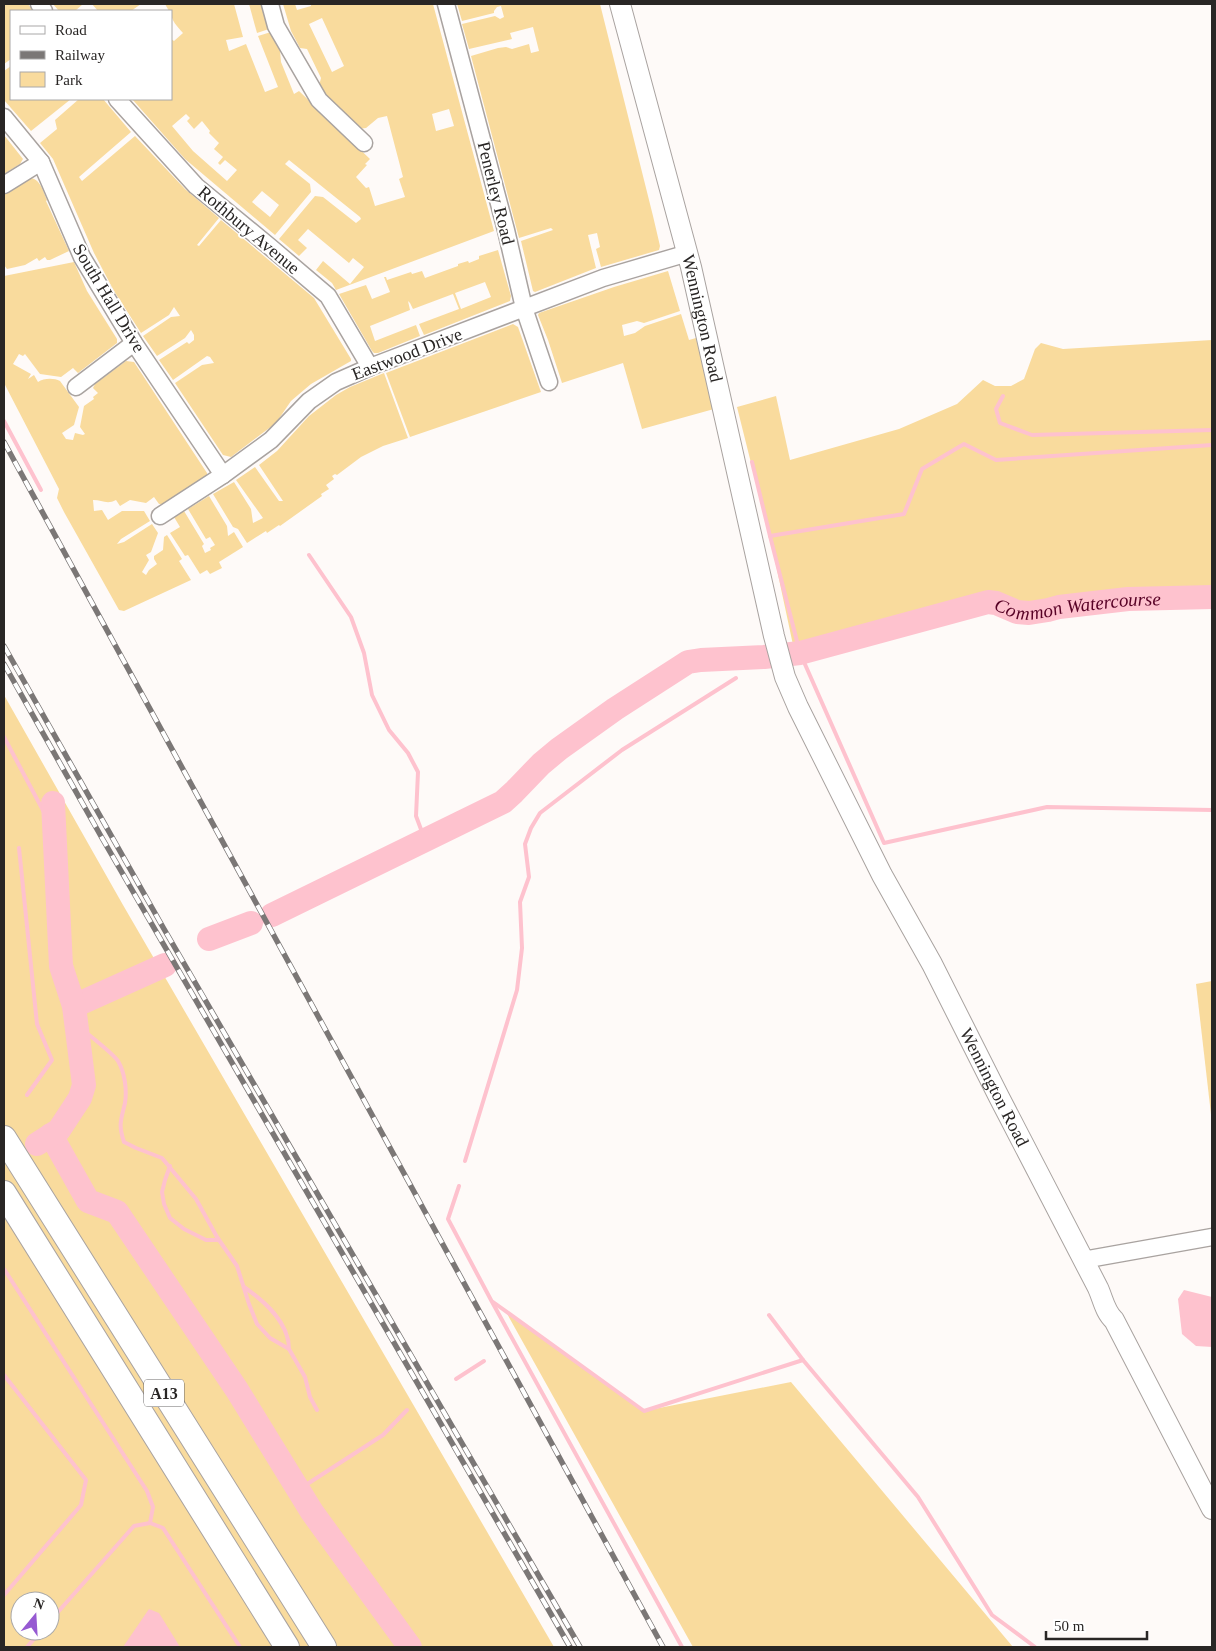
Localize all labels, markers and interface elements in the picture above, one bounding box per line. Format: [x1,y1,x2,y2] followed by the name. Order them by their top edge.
[10,10,172,100] legend
[55,22,87,38] text: Road
[55,47,105,63] text: Railway
[55,72,83,88] text: Park
[474,139,518,247] street label: Penerley Road
[194,182,304,278] street label: Rothbury Avenue
[69,240,149,356] street label: South Hall Drive
[678,252,727,384] street label: Wennington Road
[349,324,465,384] street label: Eastwood Drive
[992,588,1161,624] water label: Common Watercourse
[956,1025,1033,1150] street label: Wennington Road
[144,1380,184,1406] road number: A13
[10,1591,60,1641] north arrow
[32,1595,46,1613] text: N
[1046,1608,1147,1640] scale bar
[1054,1618,1085,1634] text: 50 m

